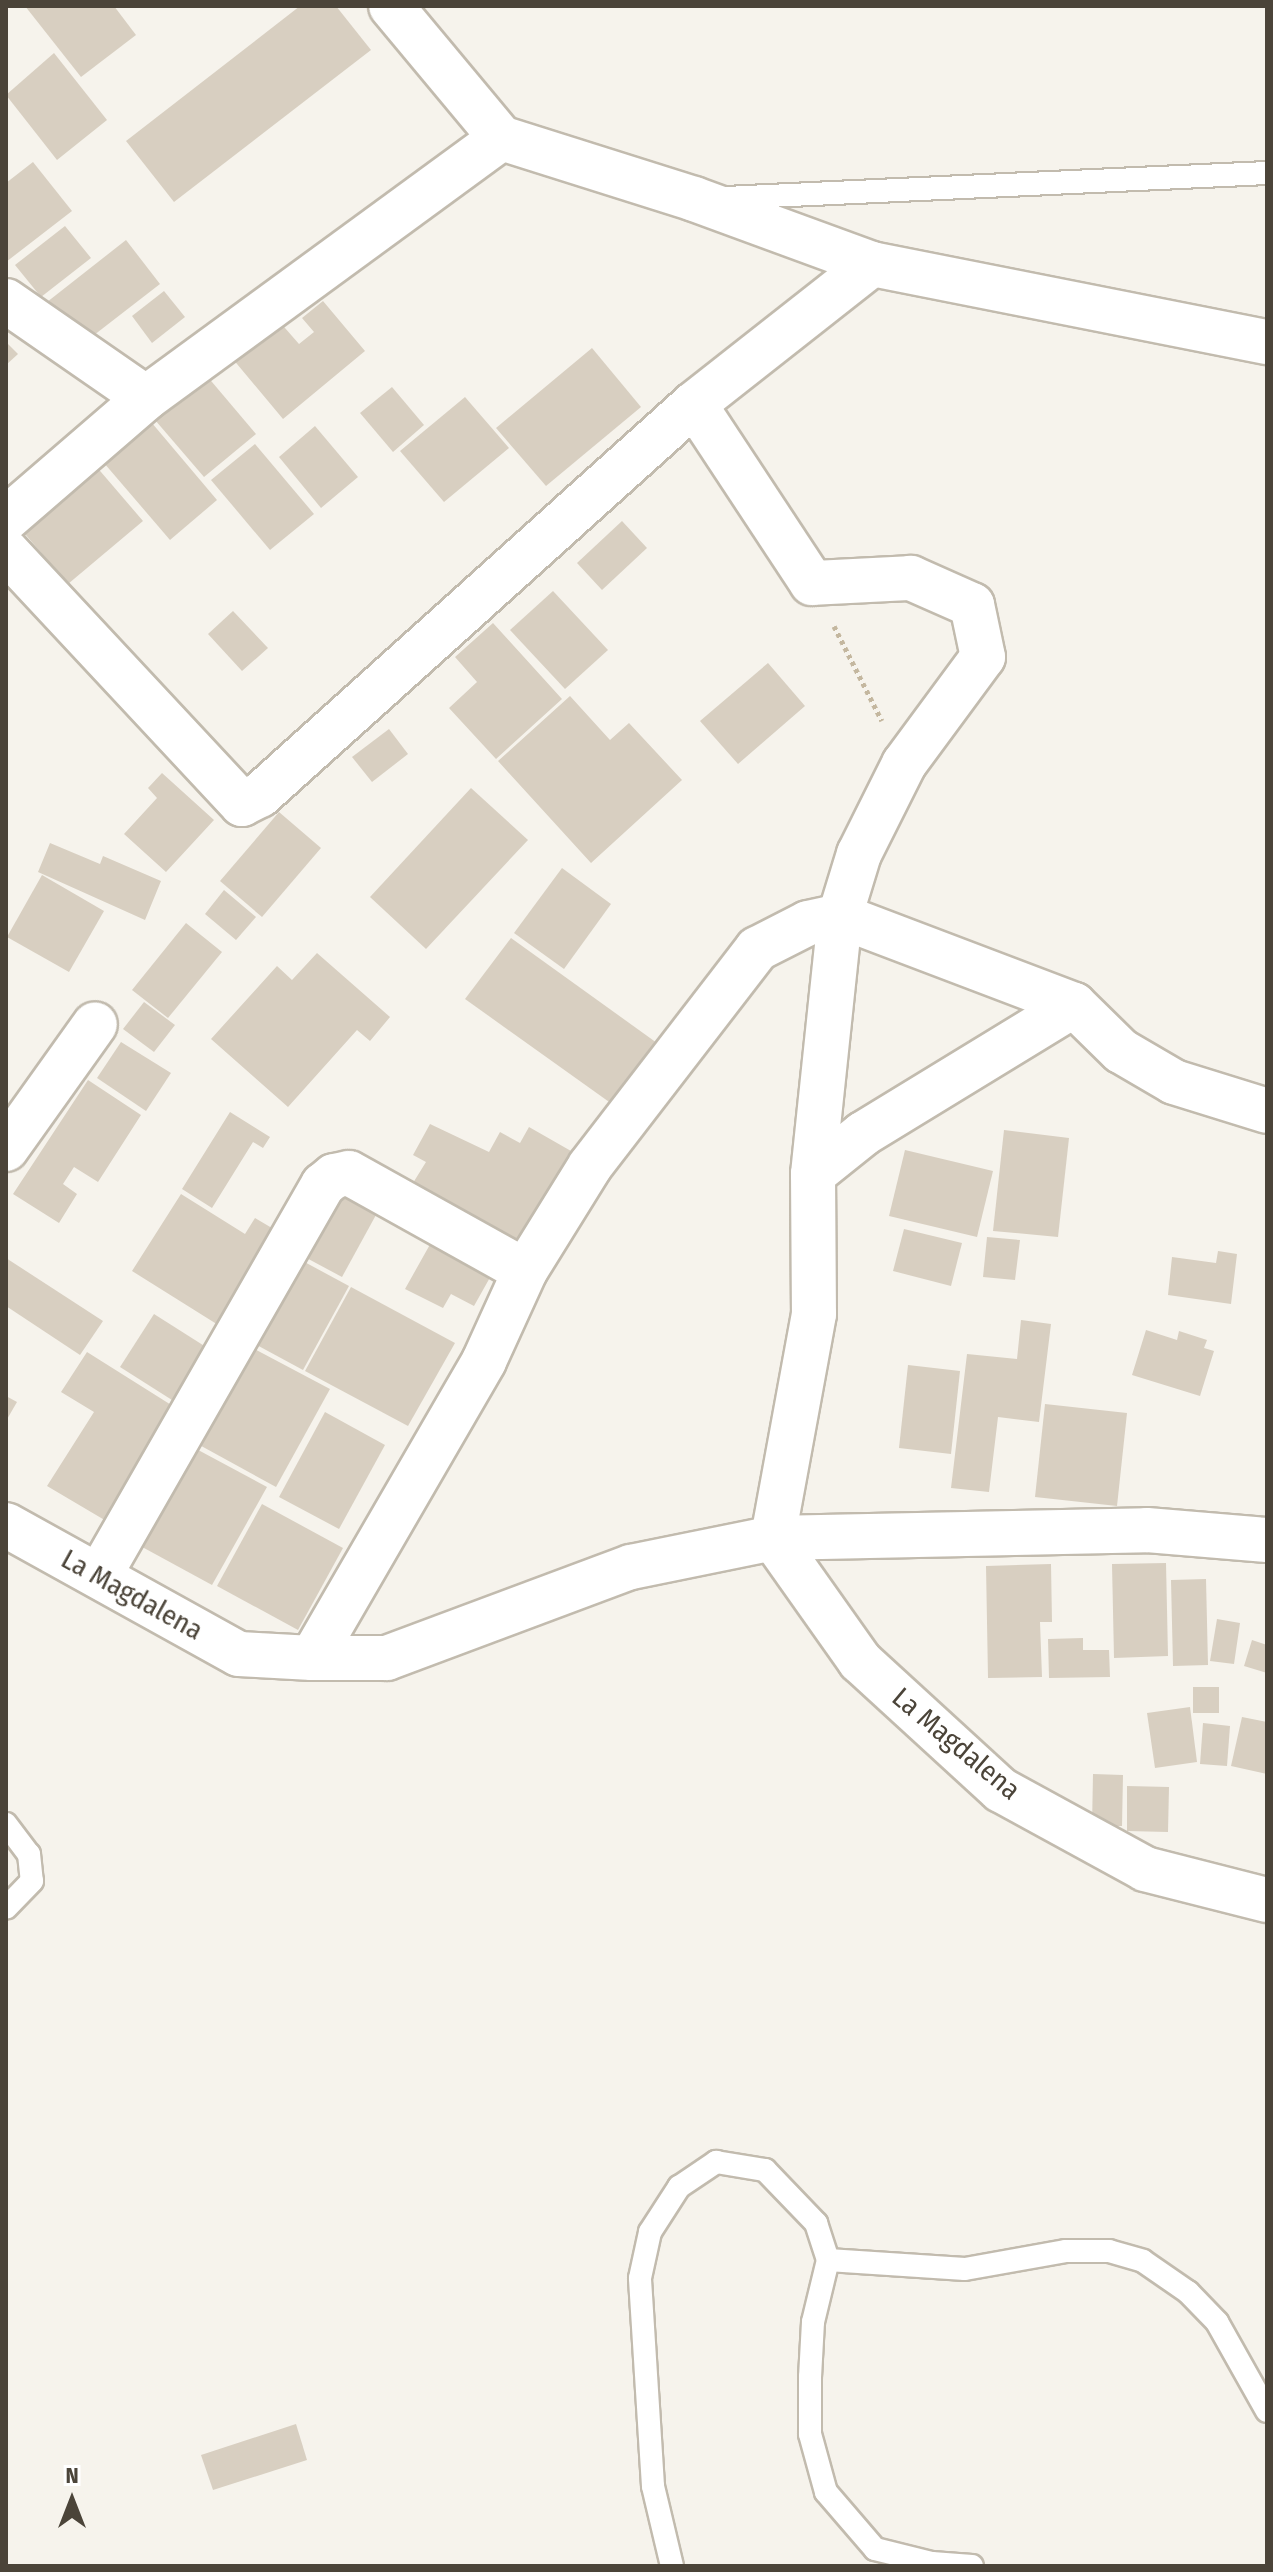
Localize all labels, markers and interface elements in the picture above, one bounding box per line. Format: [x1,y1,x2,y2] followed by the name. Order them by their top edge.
[55,1542,209,1648] street label: La Magdalena
[885,1681,1027,1807] street label: La Magdalena
[32,2460,112,2540] north arrow
[65,2462,79,2489] text: N

